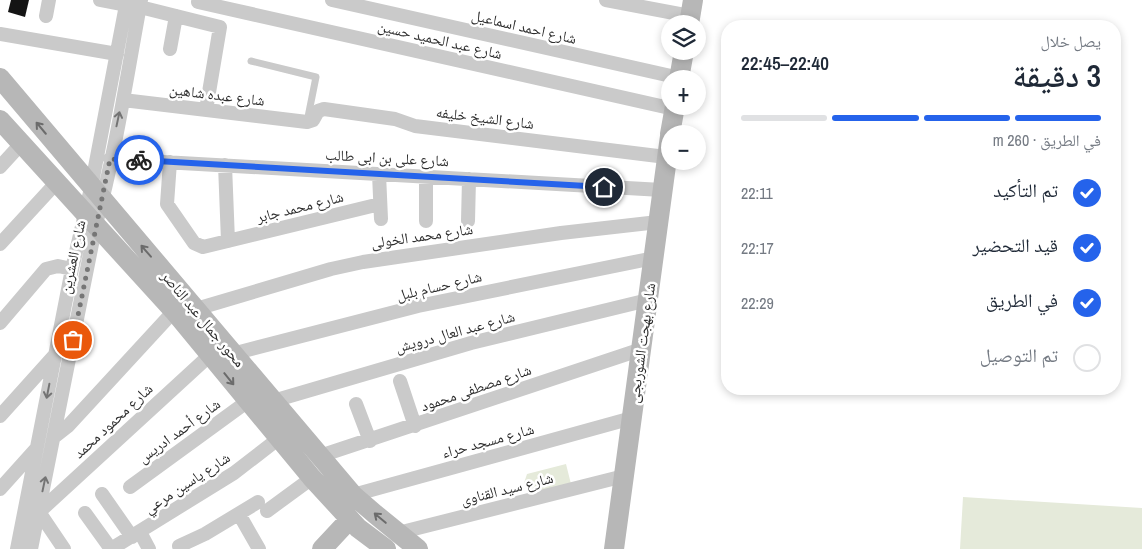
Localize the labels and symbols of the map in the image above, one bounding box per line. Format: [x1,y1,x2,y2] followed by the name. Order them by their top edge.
[470,4,579,49] street label: شارع احمد اسماعيل
[376,15,504,64] street label: شارع عبد الحميد حسين
[168,78,266,111] street label: شارع عبده شاهين
[435,101,535,134] street label: شارع الشيخ خليفه
[114,112,124,128] one-way arrow
[35,121,47,134] one-way arrow
[114,135,164,185] courier
[325,144,450,171] street label: شارع على بن ابى طالب
[583,166,625,208] pin
[253,186,346,228] street label: شارع محمد جابر
[54,218,91,296] street label: شارع العشرين
[370,218,474,253] street label: شارع محمد الخولى
[141,245,152,258] one-way arrow
[156,265,250,372] street label: محور جمال عبد الناصر
[394,265,484,306] street label: شارع حسام بلبل
[623,281,660,404] street label: شارع بهجت الشوربجى
[393,305,517,358] street label: شارع عبد العال درويش
[52,319,94,361] pin
[418,359,534,416] street label: شارع مصطفى محمود
[224,372,235,385] one-way arrow
[68,378,157,463] street label: شارع محمود محمد
[42,382,52,398] one-way arrow
[133,393,225,468] street label: شارع أحمد ادريس
[439,418,537,463] street label: شارع مسجد حراء
[139,447,235,520] street label: شارع ياسين مرعي
[458,467,556,510] street label: شارع سيد القناوى
[40,477,49,493] one-way arrow
[373,513,386,524] one-way arrow

